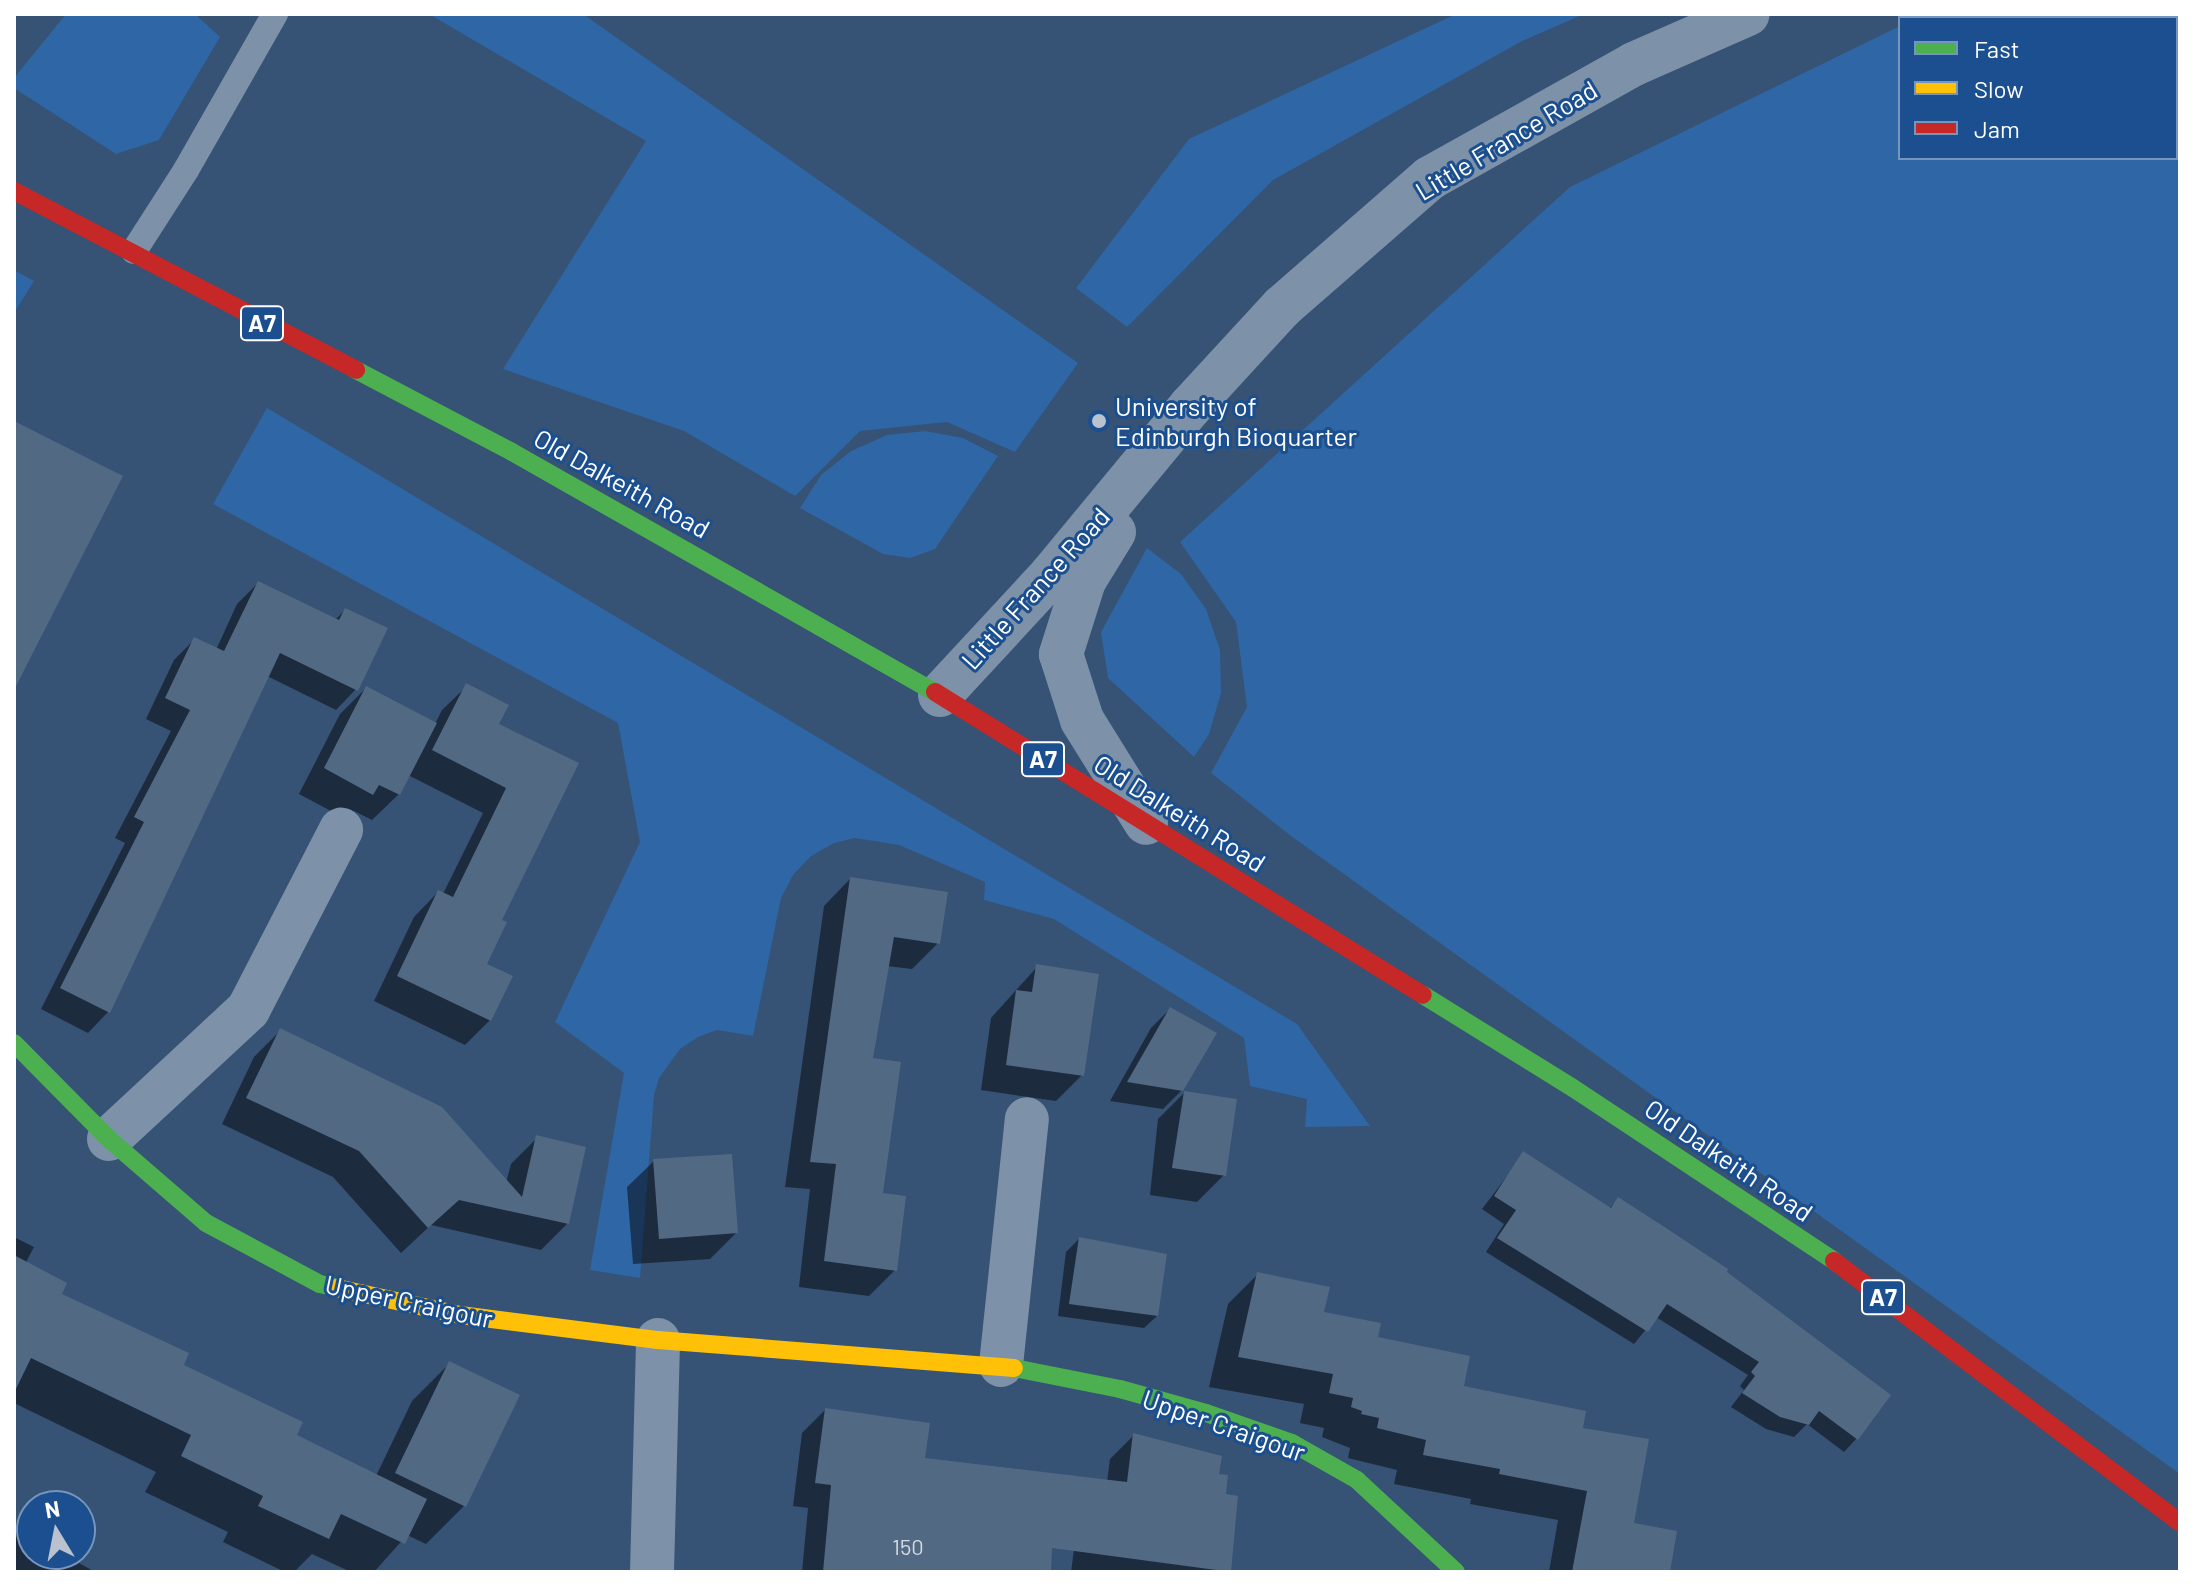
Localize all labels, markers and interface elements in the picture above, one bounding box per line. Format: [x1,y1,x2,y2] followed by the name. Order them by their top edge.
[1898,16,2178,160] legend
[1974,34,2019,63] text: Fast
[1410,73,1602,207] street label: Little France Road
[1974,74,2023,103] text: Slow
[1974,114,2020,143] text: Jam
[238,303,286,343] road number: A7
[1115,390,1357,452] place label: University of Edinburgh Bioquarter
[1090,412,1108,430] marker: University of Edinburgh Bioquarter
[529,422,715,544] street label: Old Dalkeith Road
[954,501,1116,675] street label: Little France Road
[1019,739,1067,779] road number: A7
[1089,748,1271,878] street label: Old Dalkeith Road
[1639,1092,1819,1228] street label: Old Dalkeith Road
[322,1268,496,1334] street label: Upper Craigour
[1859,1277,1907,1317] road number: A7
[1138,1382,1310,1468] street label: Upper Craigour
[16,1490,96,1570] north arrow
[43,1494,62,1522] text: N
[892,1534,924,1560] house number: 150

